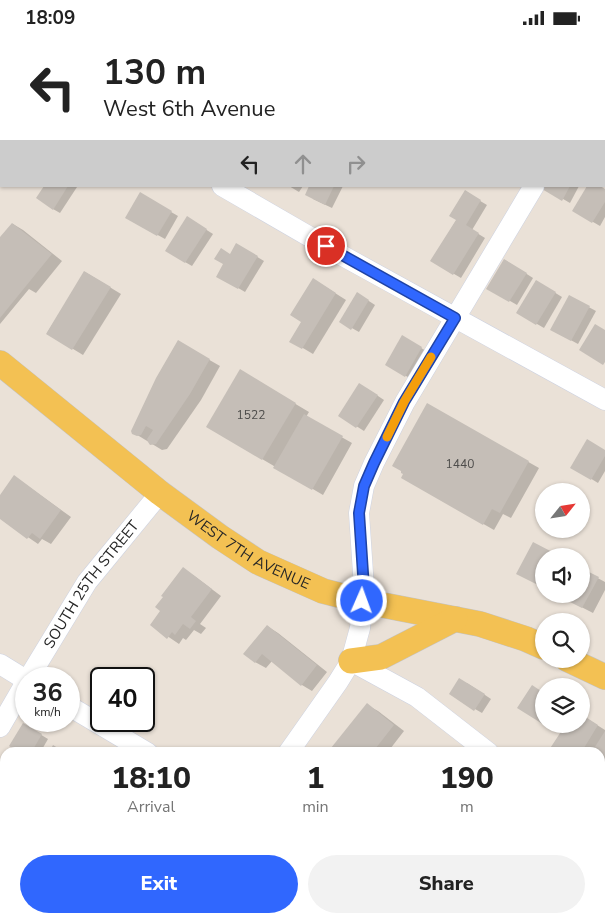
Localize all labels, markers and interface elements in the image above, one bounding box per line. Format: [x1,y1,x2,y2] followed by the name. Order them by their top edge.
[25,5,75,31] text: 18:09
[103,49,206,96] text: 130 m
[20,55,85,120] icon: left
[103,94,275,124] text: West 6th Avenue
[236,150,264,178] icon: left
[289,150,317,178] icon: ahead
[342,150,370,178] icon: right
[305,225,347,267] pin
[312,232,340,260] icon: arrive
[237,407,265,423] house number: 1522
[446,456,474,472] house number: 1440
[535,483,590,537] north arrow
[535,483,590,733] map controls
[183,506,313,594] street label: WEST 7TH AVENUE
[39,516,143,652] street label: SOUTH 25TH STREET
[535,548,590,603] button: sound
[335,574,387,626] position arrow
[535,613,590,668] button: search
[90,667,155,732] speed limit sign: 40
[32,676,63,710] text: 36
[535,678,590,733] button: layers
[34,704,61,720] text: km/h
[111,758,191,799] text: 18:10
[306,758,324,799] text: 1
[440,758,494,799] text: 190
[127,796,175,818] text: Arrival
[302,796,329,818] text: min
[460,796,474,818] text: m
[20,855,298,913] button: Exit
[308,855,585,913] button: Share

